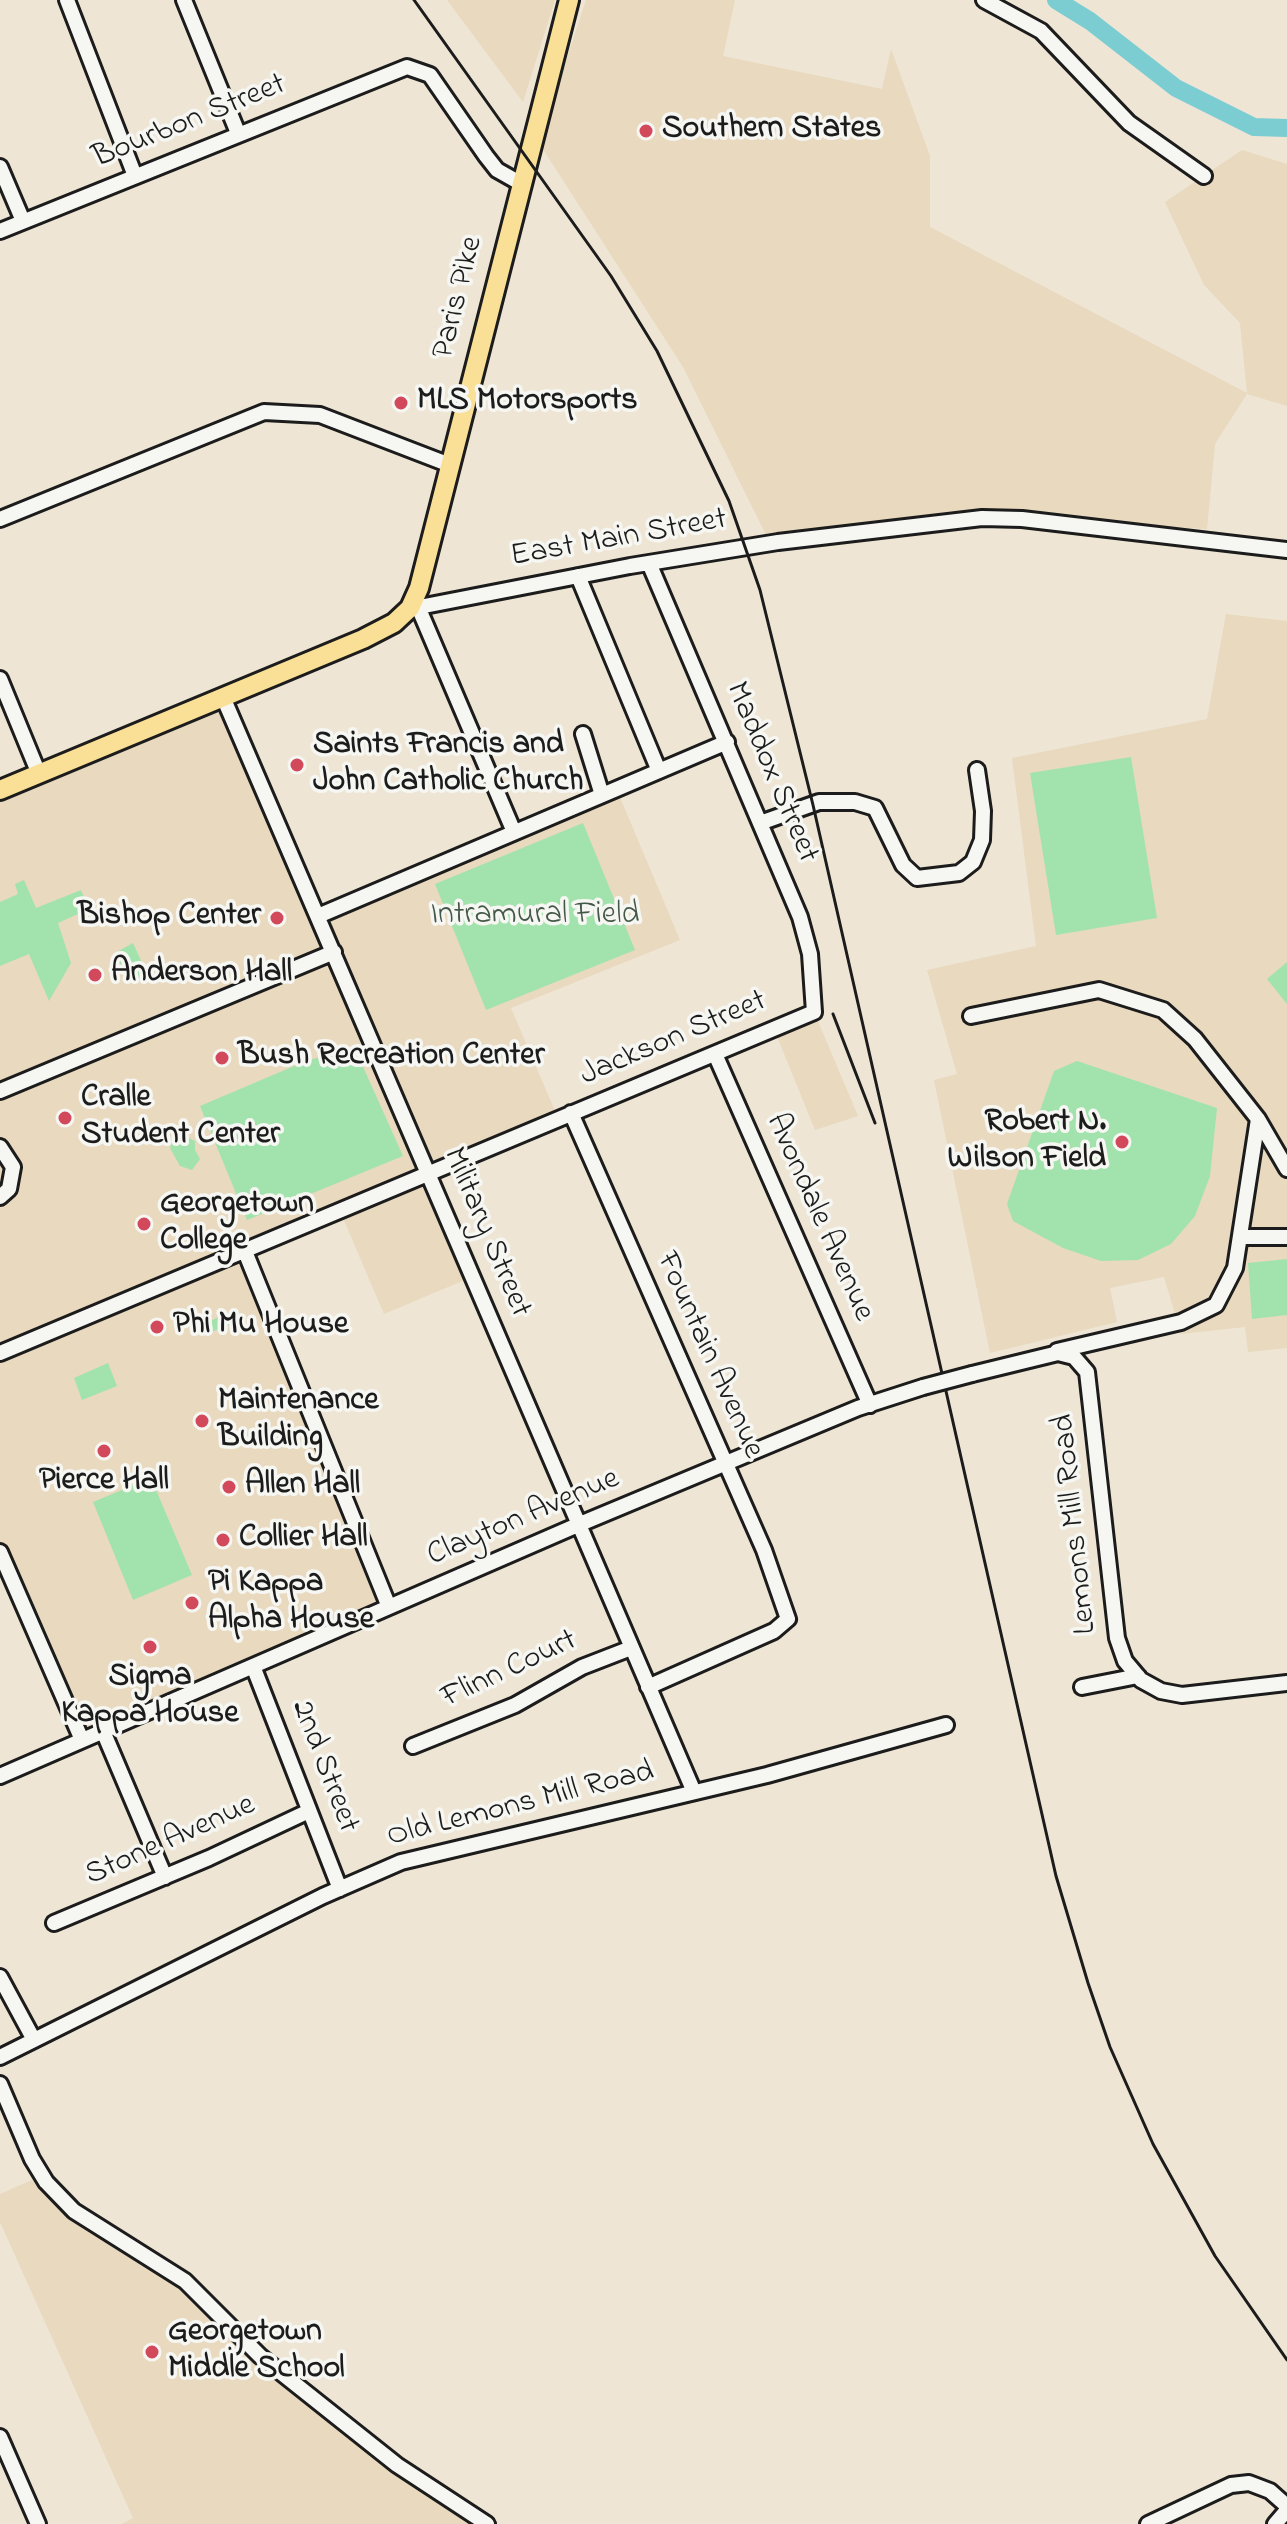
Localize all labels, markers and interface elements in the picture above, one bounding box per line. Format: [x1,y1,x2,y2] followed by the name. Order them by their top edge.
[88,67,292,179] street label: Bourbon Street
[662,112,881,150] place label: Southern States
[637,122,655,140] marker: Southern States
[426,233,494,363] street label: Paris Pike
[417,384,637,422] place label: MLS Motorsports
[392,394,410,412] marker: MLS Motorsports
[508,502,730,578] street label: East Main Street
[715,677,825,869] street label: Maddox Street
[313,728,583,803] place label: Saints Francis and John Catholic Church
[288,756,306,774] marker: Saints Francis and John Catholic Church
[430,898,640,936] park label: Intramural Field
[77,899,261,937] place label: Bishop Center
[268,909,286,927] marker: Bishop Center
[111,956,292,994] place label: Anderson Hall
[86,966,104,984] marker: Anderson Hall
[575,984,773,1096] street label: Jackson Street
[238,1039,545,1077] place label: Bush Recreation Center
[213,1049,231,1067] marker: Bush Recreation Center
[81,1081,280,1156] place label: Cralle Student Center
[948,1105,1106,1180] place label: Robert N. Wilson Field
[755,1108,881,1328] street label: Avondale Avenue
[56,1109,74,1127] marker: Cralle Student Center
[1113,1133,1131,1151] marker: Robert N. Wilson Field
[432,1142,538,1324] street label: Military Street
[160,1187,314,1262] place label: Georgetown College
[135,1215,153,1233] marker: Georgetown College
[645,1247,771,1465] street label: Fountain Avenue
[173,1308,348,1346] place label: Phi Mu House
[148,1318,166,1336] marker: Phi Mu House
[218,1384,379,1459] place label: Maintenance Building
[193,1412,211,1430] marker: Maintenance Building
[1046,1412,1108,1636] street label: Lemons Mill Road
[95,1442,113,1460] marker: Pierce Hall
[422,1461,626,1577] street label: Clayton Avenue
[39,1464,169,1502] place label: Pierce Hall
[245,1468,360,1506] place label: Allen Hall
[220,1478,238,1496] marker: Allen Hall
[239,1521,368,1559] place label: Collier Hall
[214,1531,232,1549] marker: Collier Hall
[208,1566,374,1641] place label: Pi Kappa Alpha House
[183,1594,201,1612] marker: Pi Kappa Alpha House
[436,1623,584,1719] street label: Flinn Court
[141,1638,159,1656] marker: Sigma Kappa House
[62,1660,238,1735] place label: Sigma Kappa House
[280,1696,366,1838] street label: 2nd Street
[384,1754,658,1858] street label: Old Lemons Mill Road
[80,1788,262,1896] street label: Stone Avenue
[168,2315,345,2390] place label: Georgetown Middle School
[143,2343,161,2361] marker: Georgetown Middle School

